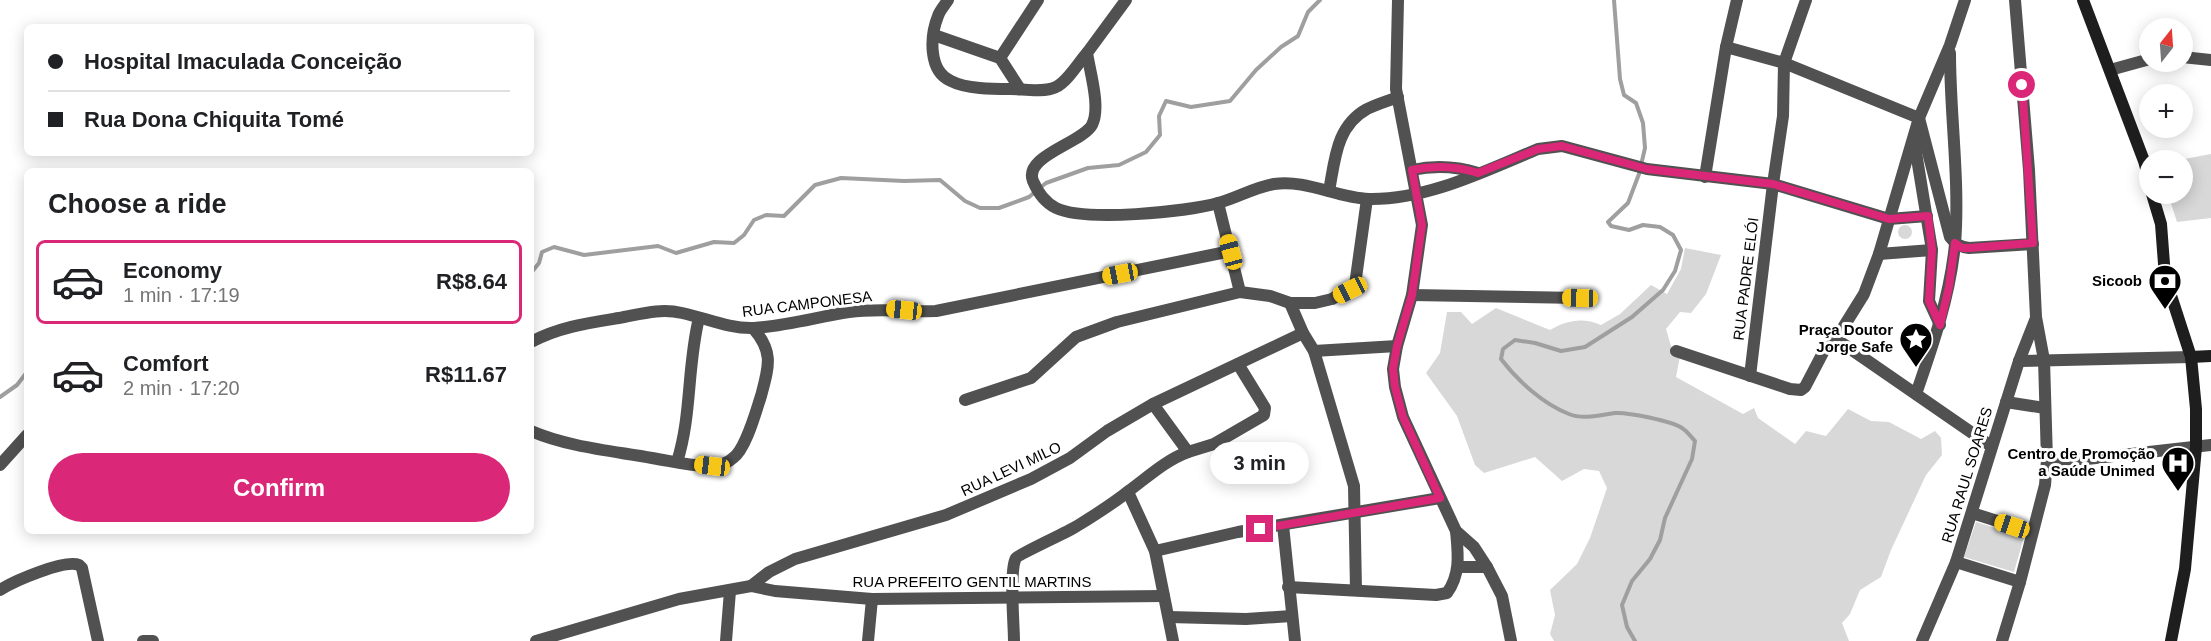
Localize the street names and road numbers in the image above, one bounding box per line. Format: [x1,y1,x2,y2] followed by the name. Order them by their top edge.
[1730,216,1761,341] street label: RUA PADRE ELÓI
[741,287,873,320] street label: RUA CAMPONESA
[1938,405,1995,545] street label: RUA RAUL SOARES
[958,438,1063,499] street label: RUA LEVI MILO
[853,573,1091,590] street label: RUA PREFEITO GENTIL MARTINS

